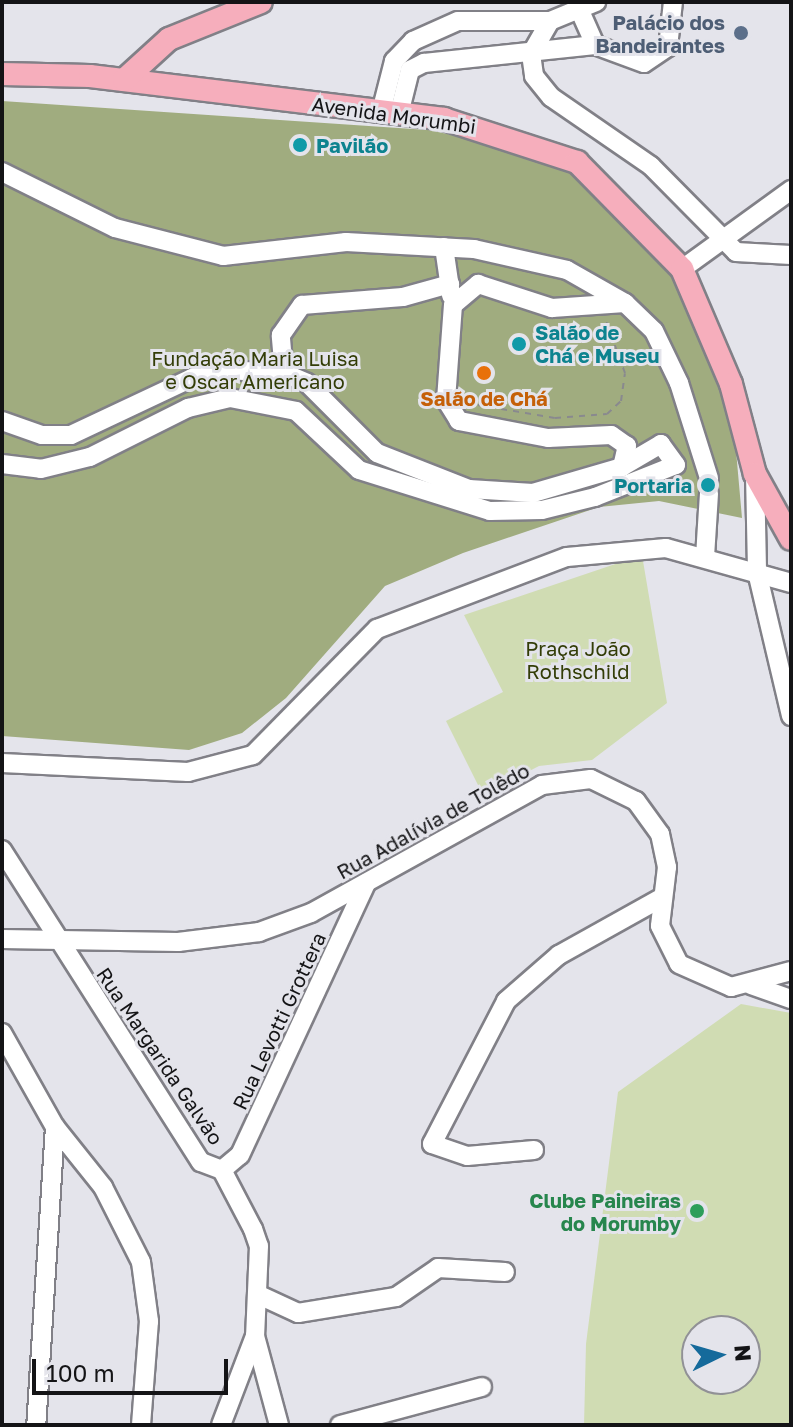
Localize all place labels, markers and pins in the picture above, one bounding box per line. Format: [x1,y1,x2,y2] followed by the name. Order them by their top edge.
[595,10,725,57] place label: Palácio dos Bandeirantes
[732,24,750,42] marker: Palácio dos Bandeirantes
[316,133,388,157] place label: Pavilão
[291,136,309,154] marker: Pavilão
[535,320,659,367] place label: Salão de Chá e Museu
[510,335,528,353] marker: Salão de Chá e Museu
[475,364,493,382] marker: Salão de Chá
[420,386,548,410] place label: Salão de Chá
[614,473,692,497] place label: Portaria
[699,476,717,494] marker: Portaria
[529,1188,681,1235] place label: Clube Paineiras do Morumby
[688,1202,706,1220] marker: Clube Paineiras do Morumby

